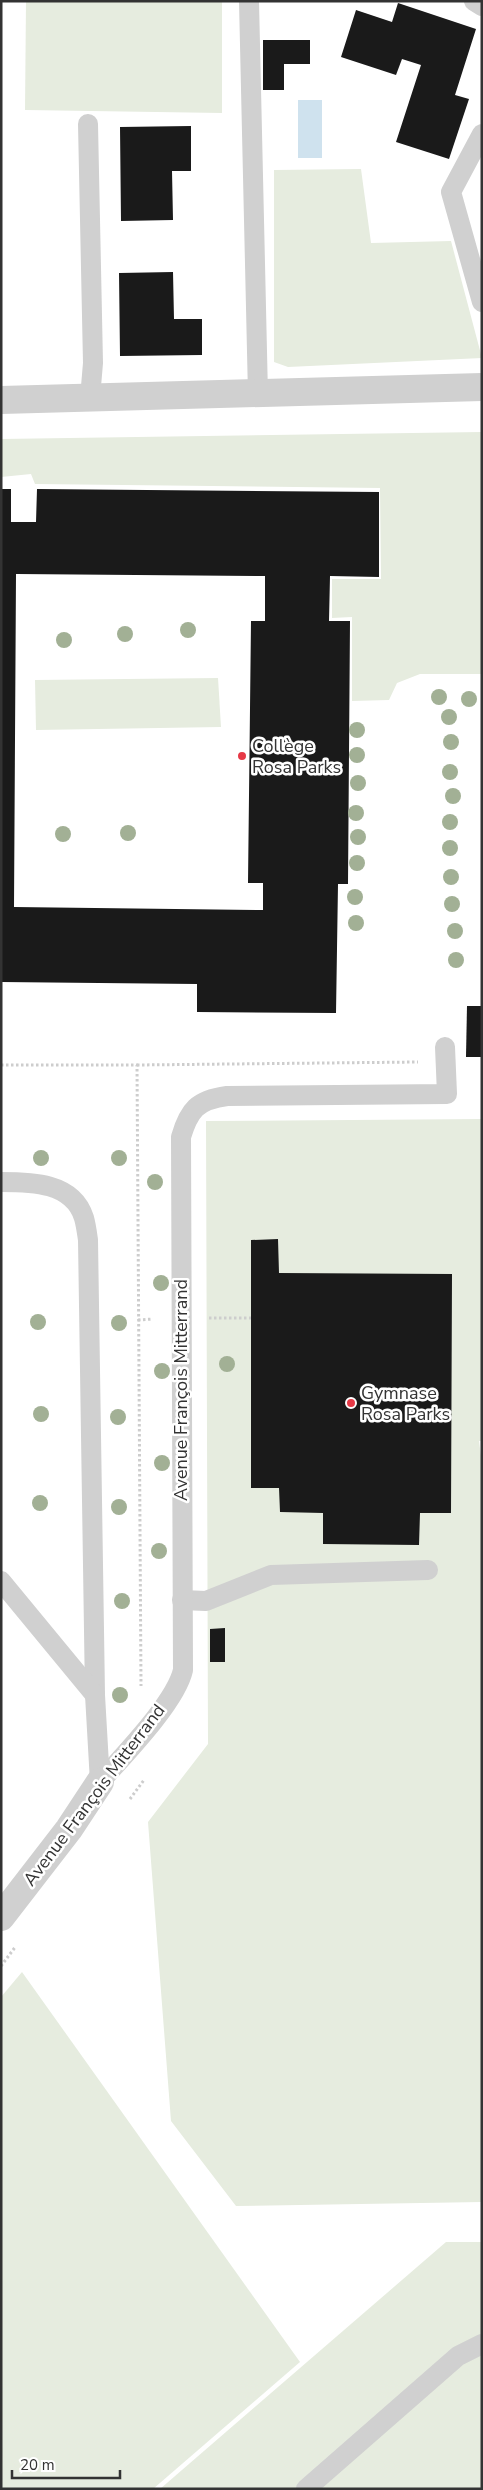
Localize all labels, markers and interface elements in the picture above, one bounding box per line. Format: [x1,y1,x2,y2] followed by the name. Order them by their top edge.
[252,734,341,779] place label: Collège Rosa Parks
[236,750,248,762] marker: Collège Rosa Parks
[169,1279,193,1501] street label: Avenue François Mitterrand
[361,1381,450,1426] place label: Gymnase Rosa Parks
[345,1397,357,1409] marker: Gymnase Rosa Parks
[18,1699,170,1891] street label: Avenue François Mitterrand
[12,2448,120,2480] scale bar
[20,2455,55,2475] text: 20 m

